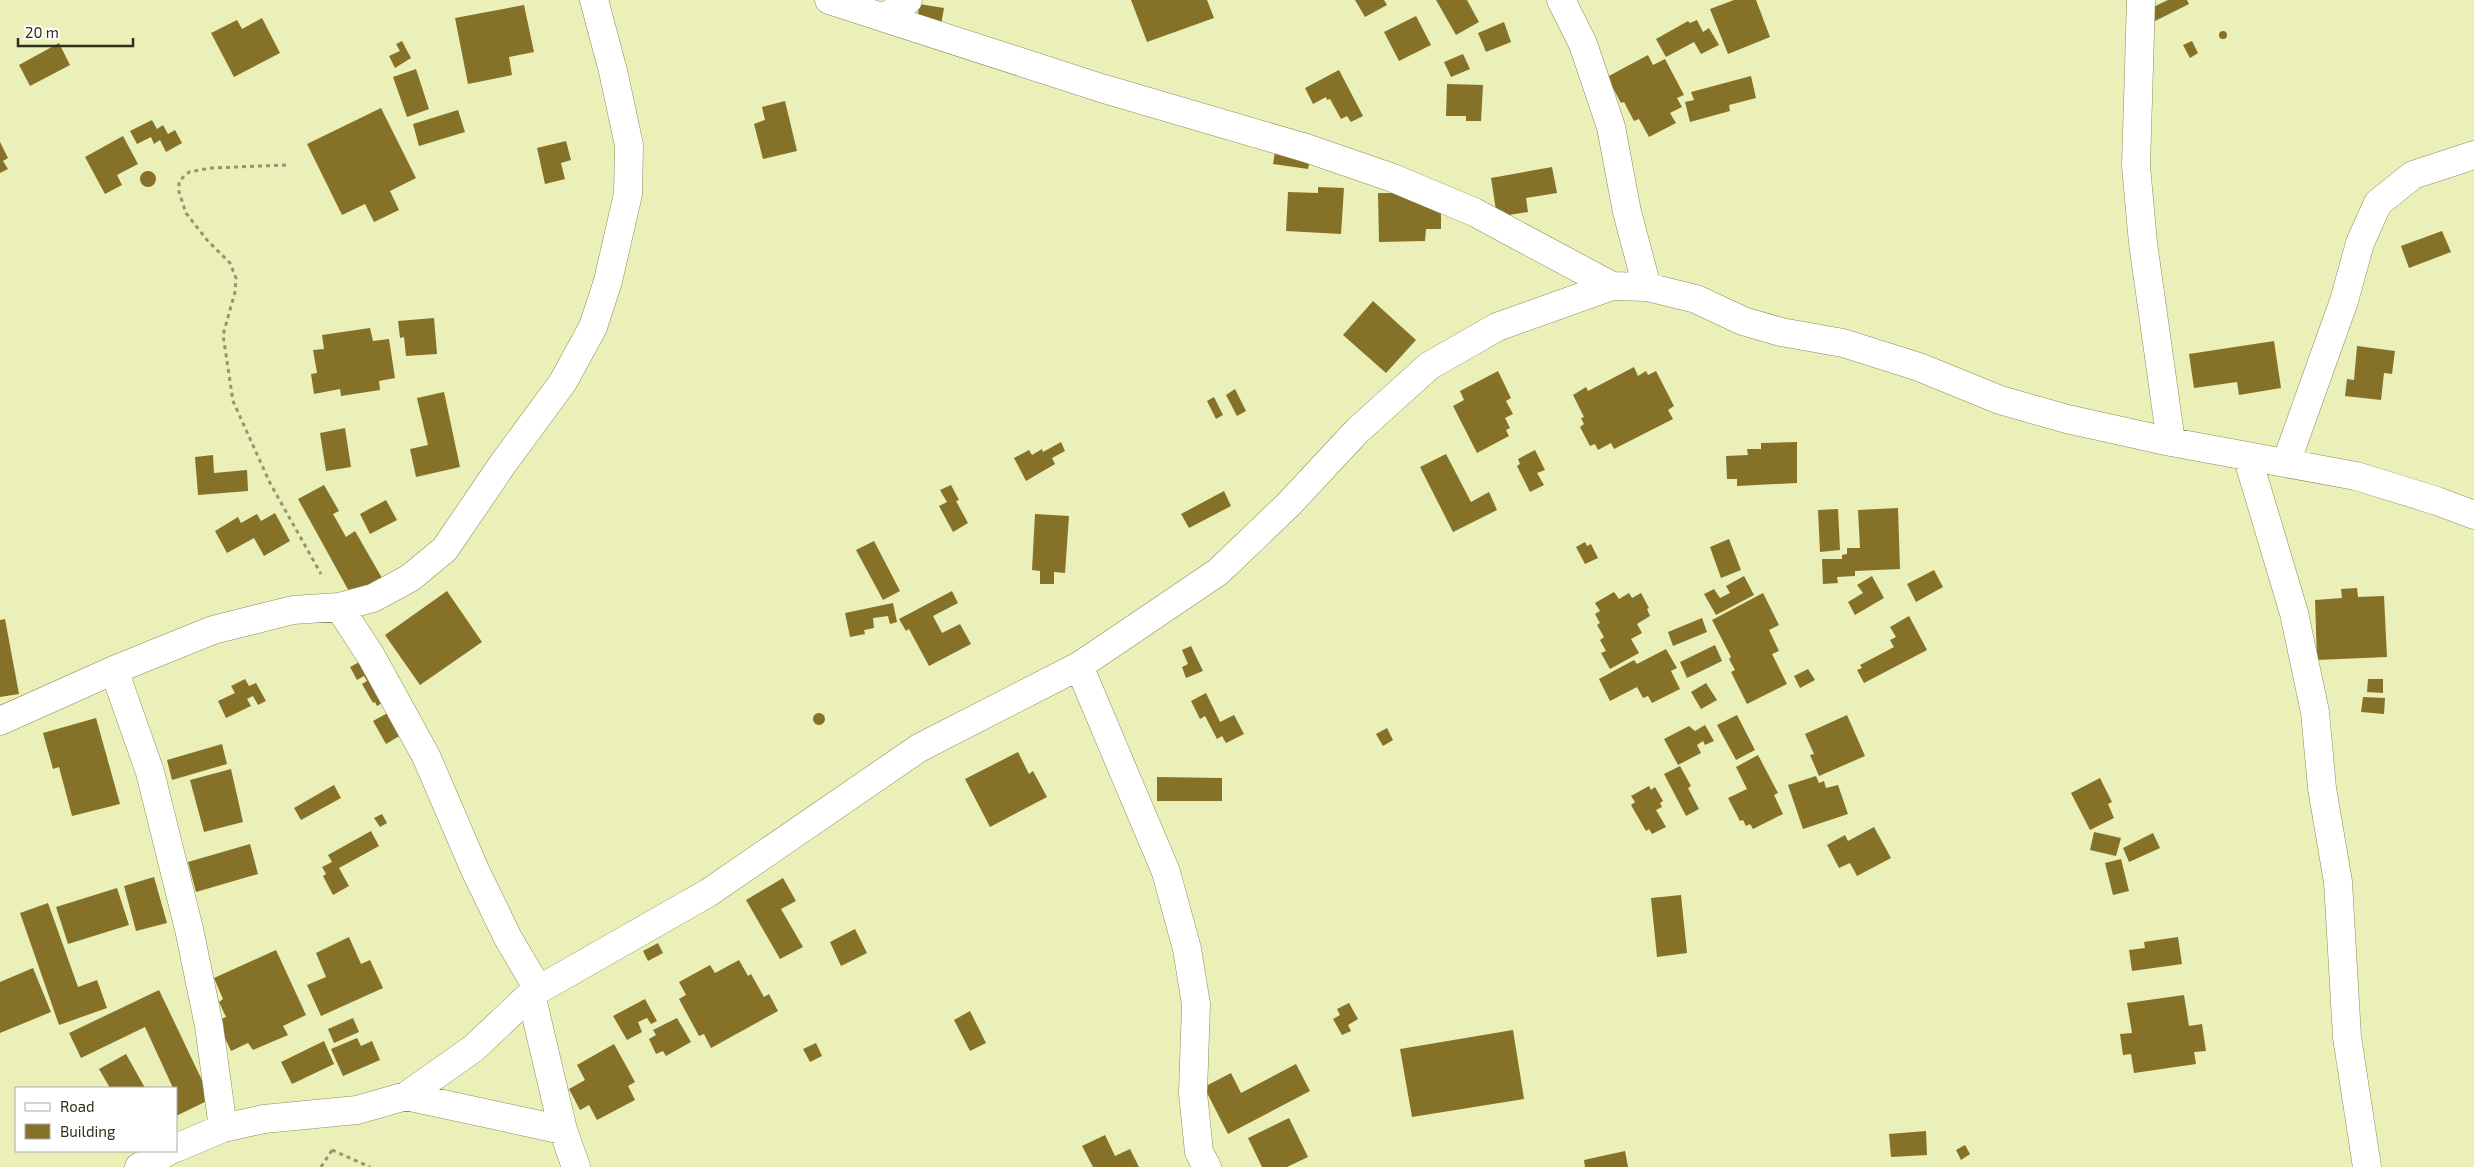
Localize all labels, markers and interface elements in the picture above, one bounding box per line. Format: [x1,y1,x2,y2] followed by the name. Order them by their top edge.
[18,15,132,47] scale bar
[25,23,59,41] text: 20 m
[15,1087,178,1152] legend
[60,1097,95,1115] text: Road
[60,1122,116,1140] text: Building

